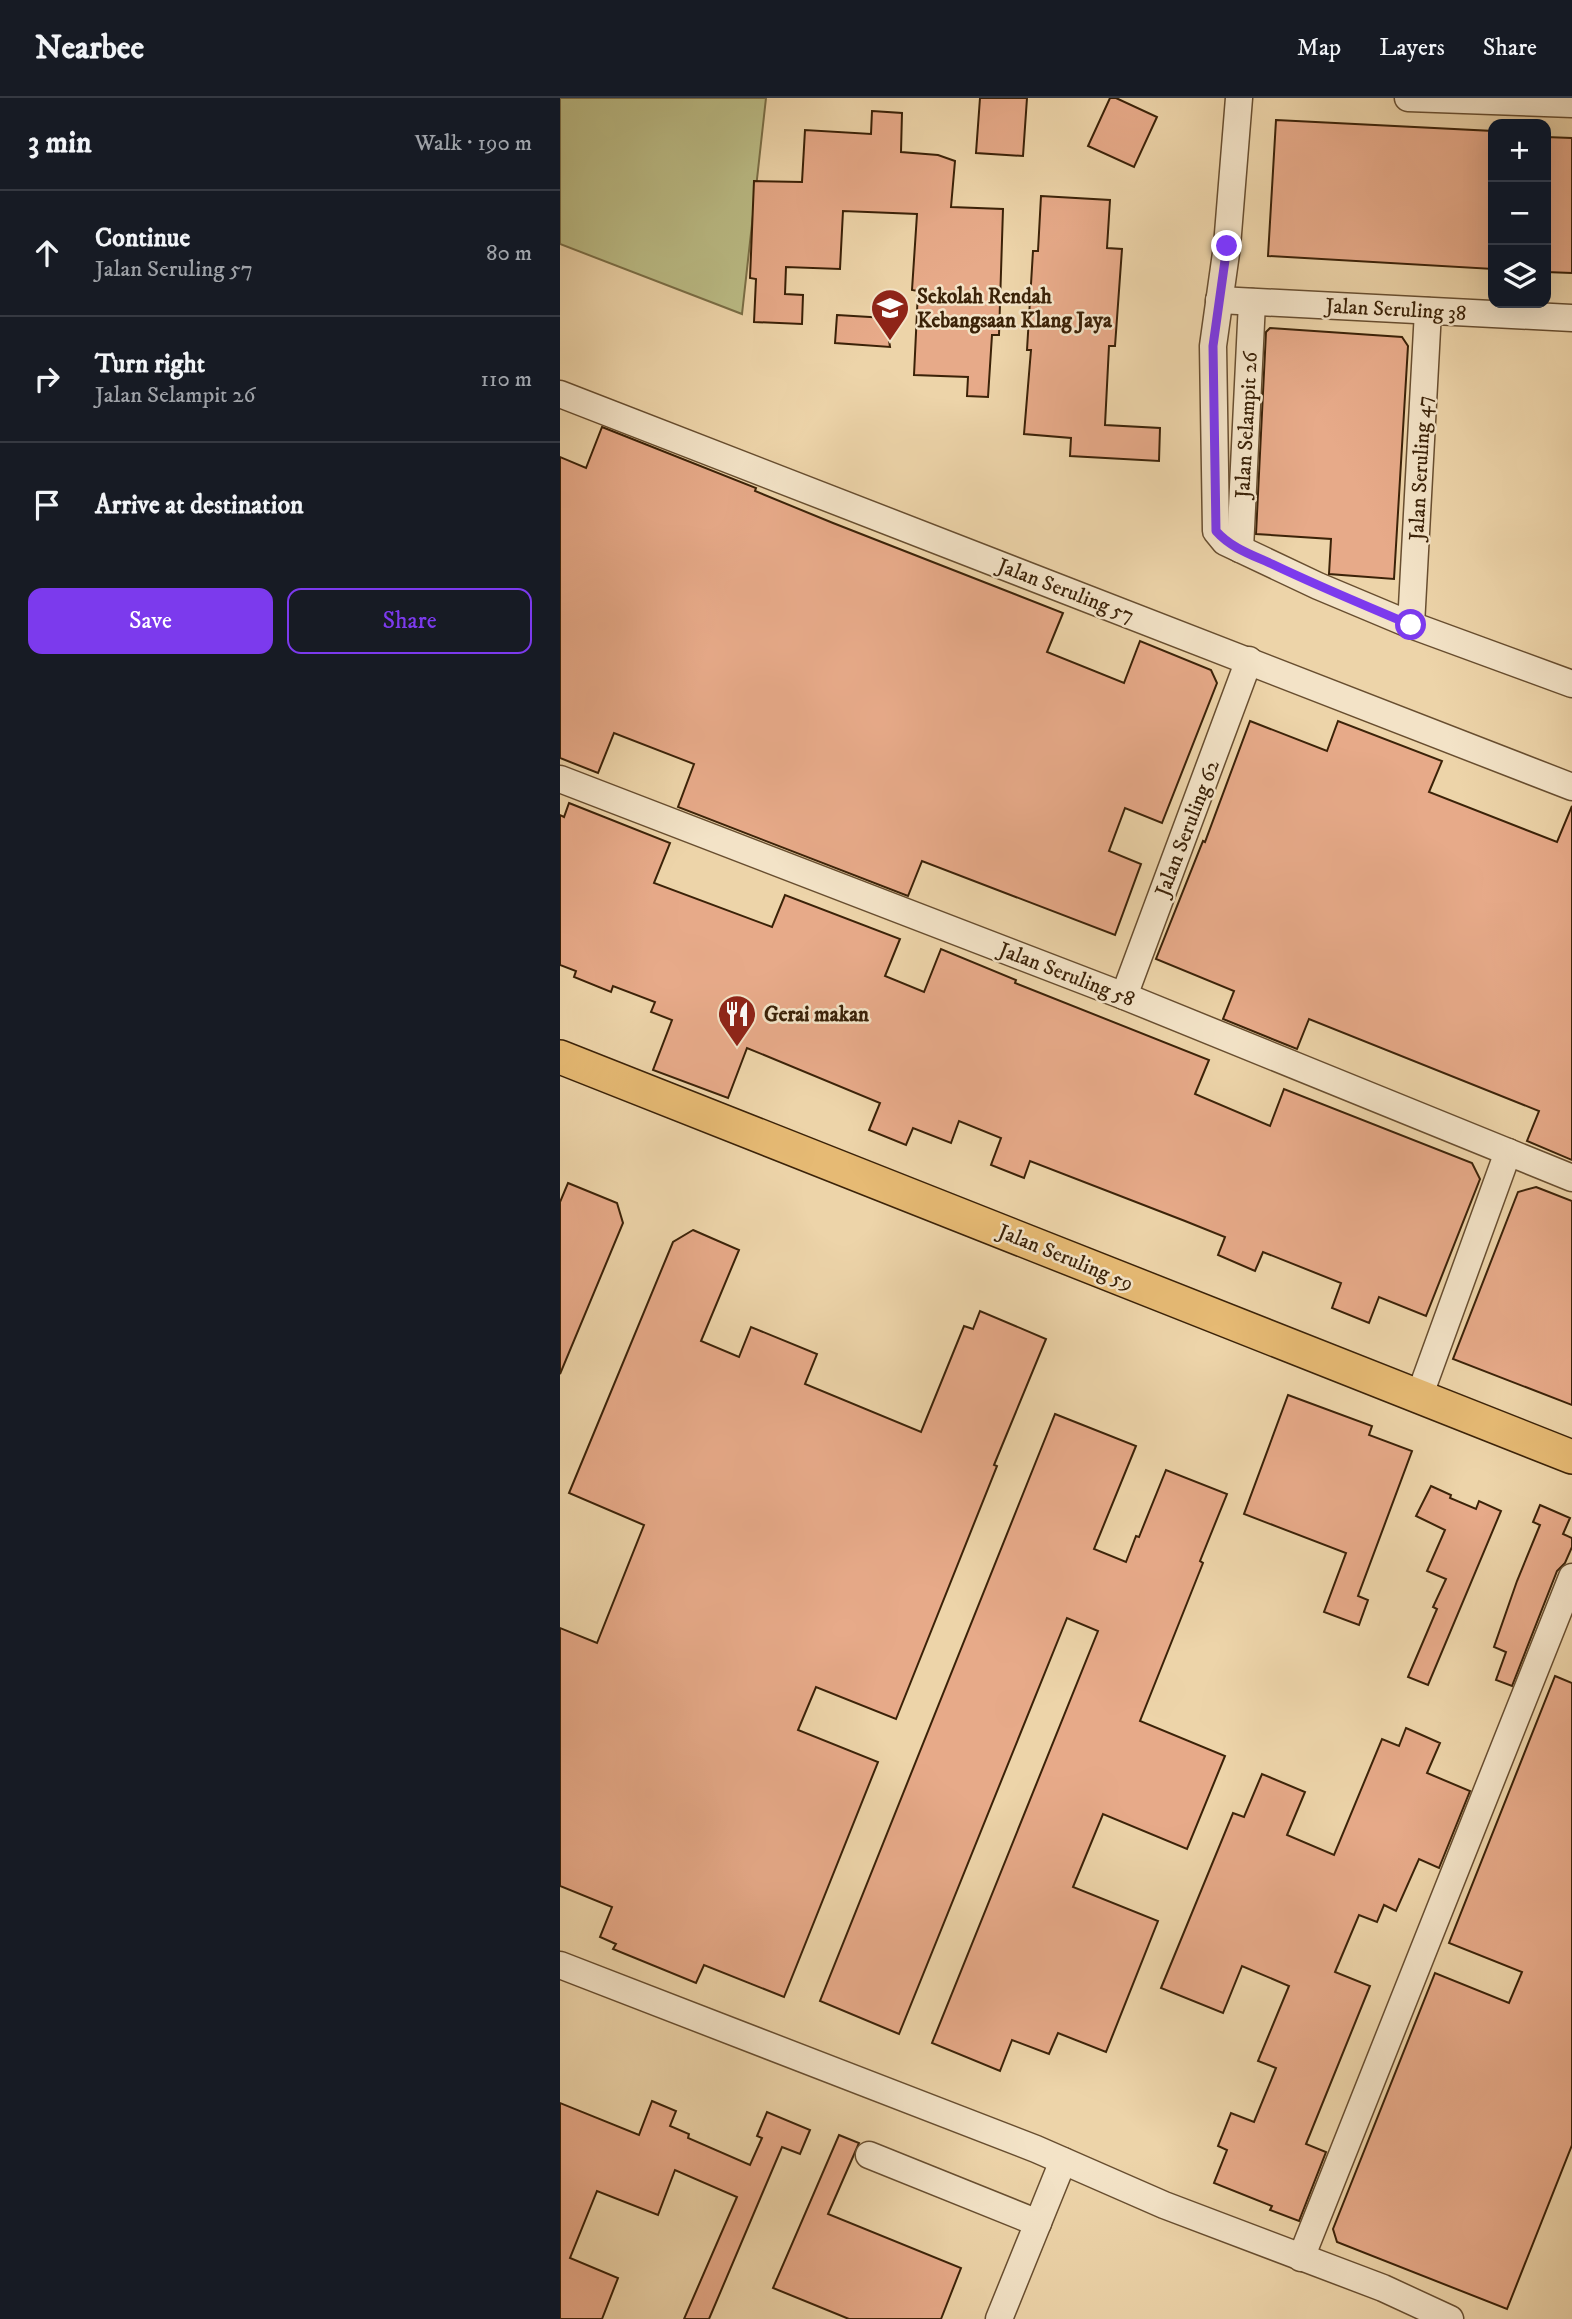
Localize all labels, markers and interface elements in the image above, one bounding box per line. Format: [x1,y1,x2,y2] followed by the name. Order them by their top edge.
[35,28,144,69] text: Nearbee
[1297,33,1341,63] text: Map
[1379,33,1445,63] text: Layers
[1483,33,1537,63] text: Share
[1488,119,1551,308] map controls
[1488,119,1551,182] button: +
[28,125,92,162] text: 3 min
[414,129,532,158] text: Walk · 190 m
[1488,182,1551,245] button: −
[95,222,190,255] text: Continue
[1211,230,1242,261] route end
[28,234,66,272] icon: ahead
[486,239,532,268] text: 80 m
[1488,245,1551,308] button: layers
[95,255,253,284] text: Jalan Seruling 57
[917,284,1113,334] place label: Sekolah Rendah Kebangsaan Klang Jaya
[869,287,911,342] school or university icon: Sekolah Rendah Kebangsaan Klang Jaya
[1323,293,1467,327] street label: Jalan Seruling 38
[95,348,205,381] text: Turn right
[1230,350,1264,501] street label: Jalan Selampit 26
[28,360,66,398] icon: right
[481,365,532,394] text: 110 m
[95,381,256,410] text: Jalan Selampit 26
[1404,395,1438,543] street label: Jalan Seruling 47
[28,486,66,524] icon: arrive
[95,489,304,522] text: Arrive at destination
[992,552,1138,629] street label: Jalan Seruling 57
[28,588,273,654] button: Save
[287,588,532,654] button: Share
[1395,609,1426,640] route start
[1149,756,1226,902] street label: Jalan Seruling 62
[993,936,1138,1013] street label: Jalan Seruling 58
[716,993,758,1048] restaurant icon: Gerai makan
[764,1002,870,1028] place label: Gerai makan
[992,1218,1137,1297] street label: Jalan Seruling 59

